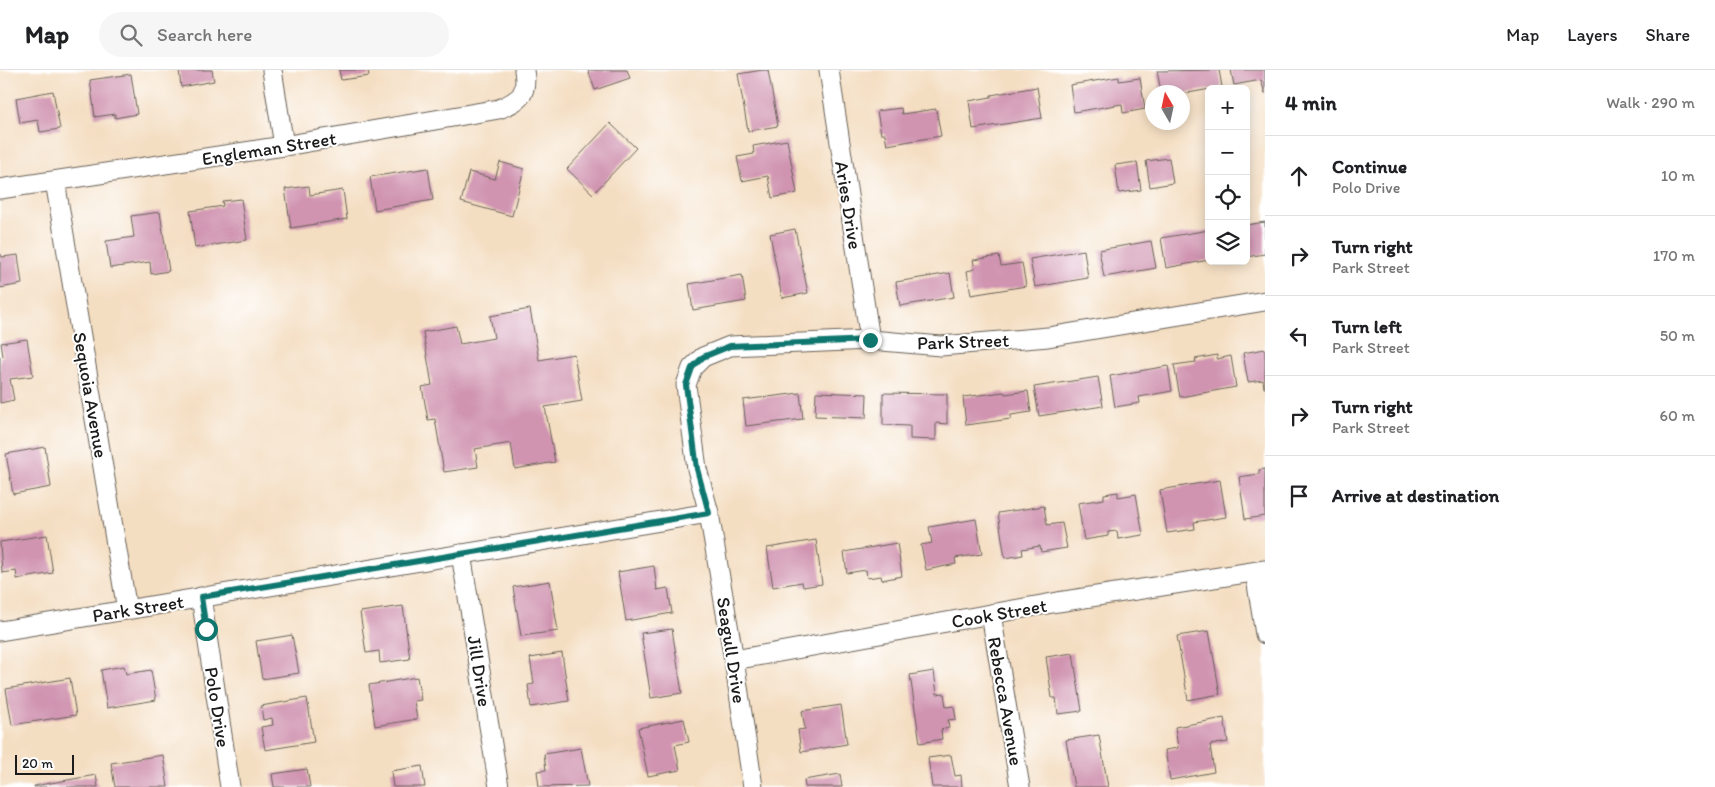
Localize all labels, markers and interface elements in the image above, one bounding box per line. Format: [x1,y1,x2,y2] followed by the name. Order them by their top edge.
[99,12,449,57] search box
[25,20,69,49] text: Map
[117,21,145,49] icon: search
[157,23,252,46] text: Search here
[1506,24,1539,46] text: Map
[1567,24,1617,46] text: Layers
[1645,24,1690,46] text: Share
[1145,85,1190,130] north arrow
[1205,85,1250,265] map controls
[1205,85,1250,130] button: +
[1285,90,1337,115] text: 4 min
[1606,93,1695,112] text: Walk · 290 m
[200,127,338,170] street label: Engleman Street
[1205,130,1250,175] button: −
[1332,155,1407,178] text: Continue
[830,159,867,251] street label: Aries Drive
[1285,162,1313,190] icon: ahead
[1661,166,1695,185] text: 10 m
[1205,175,1250,220] button: locate
[1332,178,1400,197] text: Polo Drive
[1205,220,1250,265] button: layers
[1332,235,1413,258] text: Turn right
[1285,242,1313,270] icon: right
[1653,246,1695,265] text: 170 m
[1332,258,1410,277] text: Park Street
[1332,315,1402,338] text: Turn left
[1285,322,1313,350] icon: left
[1660,326,1695,345] text: 50 m
[917,328,1010,355] street label: Park Street
[859,329,882,352] route end
[68,330,113,460] street label: Sequoia Avenue
[1332,338,1410,357] text: Park Street
[1332,395,1413,418] text: Turn right
[1285,402,1313,430] icon: right
[1660,406,1695,425] text: 60 m
[1332,418,1410,437] text: Park Street
[1285,482,1313,510] icon: arrive
[1332,484,1499,507] text: Arrive at destination
[91,590,185,627] street label: Park Street
[950,594,1049,633] street label: Cook Street
[712,595,751,705] street label: Seagull Drive
[195,618,218,641] route start
[463,634,496,708] street label: Jill Drive
[983,635,1028,767] street label: Rebecca Avenue
[200,665,235,749] street label: Polo Drive
[15,752,74,775] scale bar
[22,755,53,772] text: 20 m

